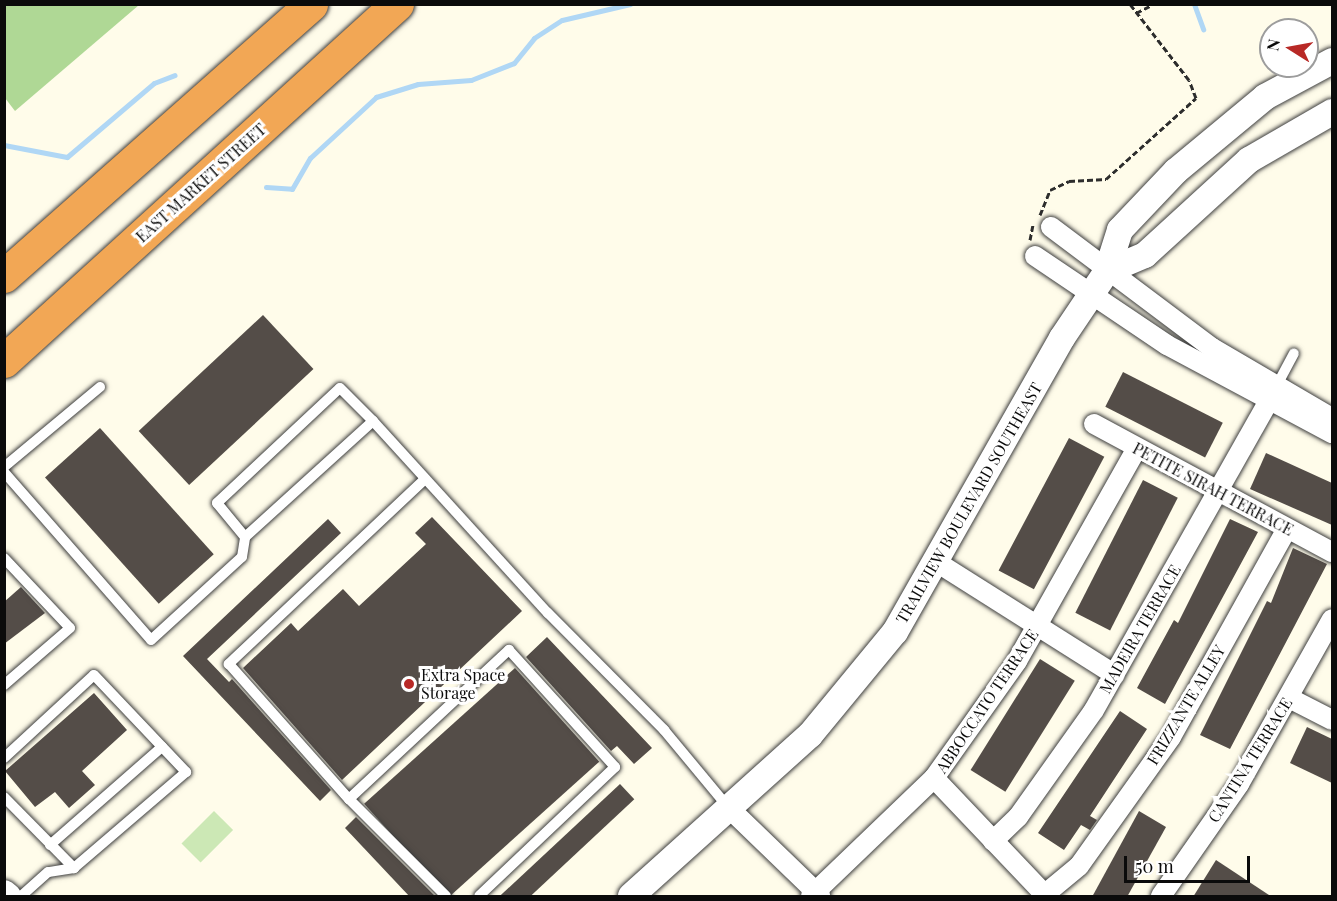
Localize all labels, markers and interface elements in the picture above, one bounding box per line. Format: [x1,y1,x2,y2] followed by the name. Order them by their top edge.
[1259,18,1319,78] north arrow
[1261,37,1284,53] text: N
[132,119,270,247] street label: EAST MARKET STREET
[892,379,1046,627] street label: TRAILVIEW BOULEVARD SOUTHEAST
[1129,438,1297,540] street label: PETITE SIRAH TERRACE
[1095,561,1185,697] street label: MADEIRA TERRACE
[932,625,1042,777] street label: ABBOCCATO TERRACE
[1143,642,1229,768] street label: FRIZZANTE ALLEY
[421,665,506,703] place label: Extra Space Storage
[402,677,416,691] marker: Extra Space Storage
[1204,694,1296,826] street label: CANTINA TERRACE
[1127,844,1253,882] scale bar
[1135,854,1174,878] text: 50 m

